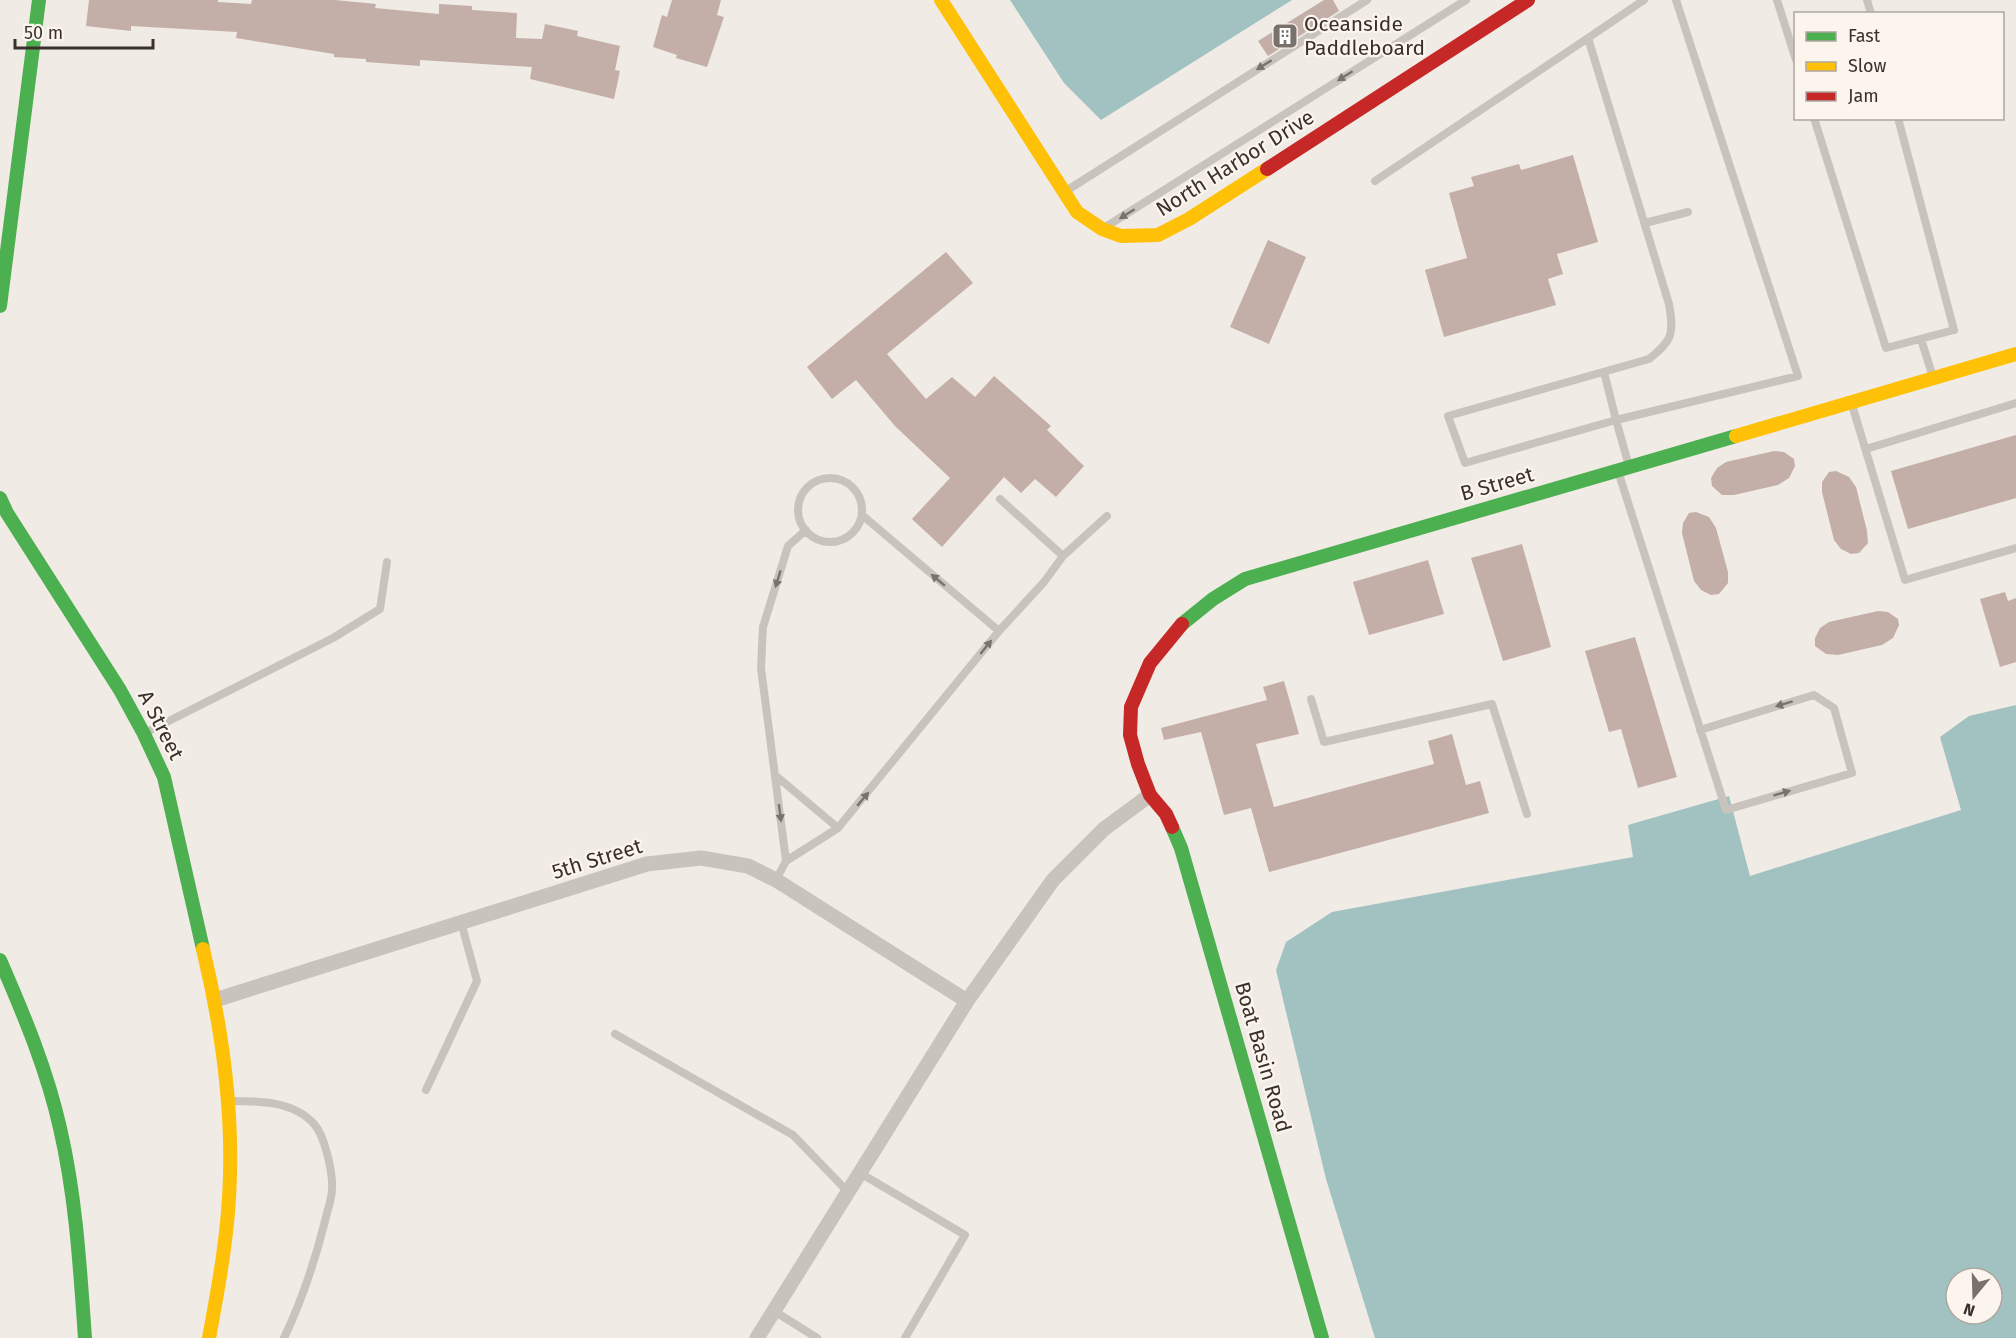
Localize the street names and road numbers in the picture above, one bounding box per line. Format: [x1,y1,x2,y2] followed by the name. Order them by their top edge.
[1151,104,1319,222] street label: North Harbor Drive
[1457,461,1537,507] street label: B Street
[132,686,190,764] street label: A Street
[549,833,646,885] street label: 5th Street
[1229,979,1297,1135] street label: Boat Basin Road

